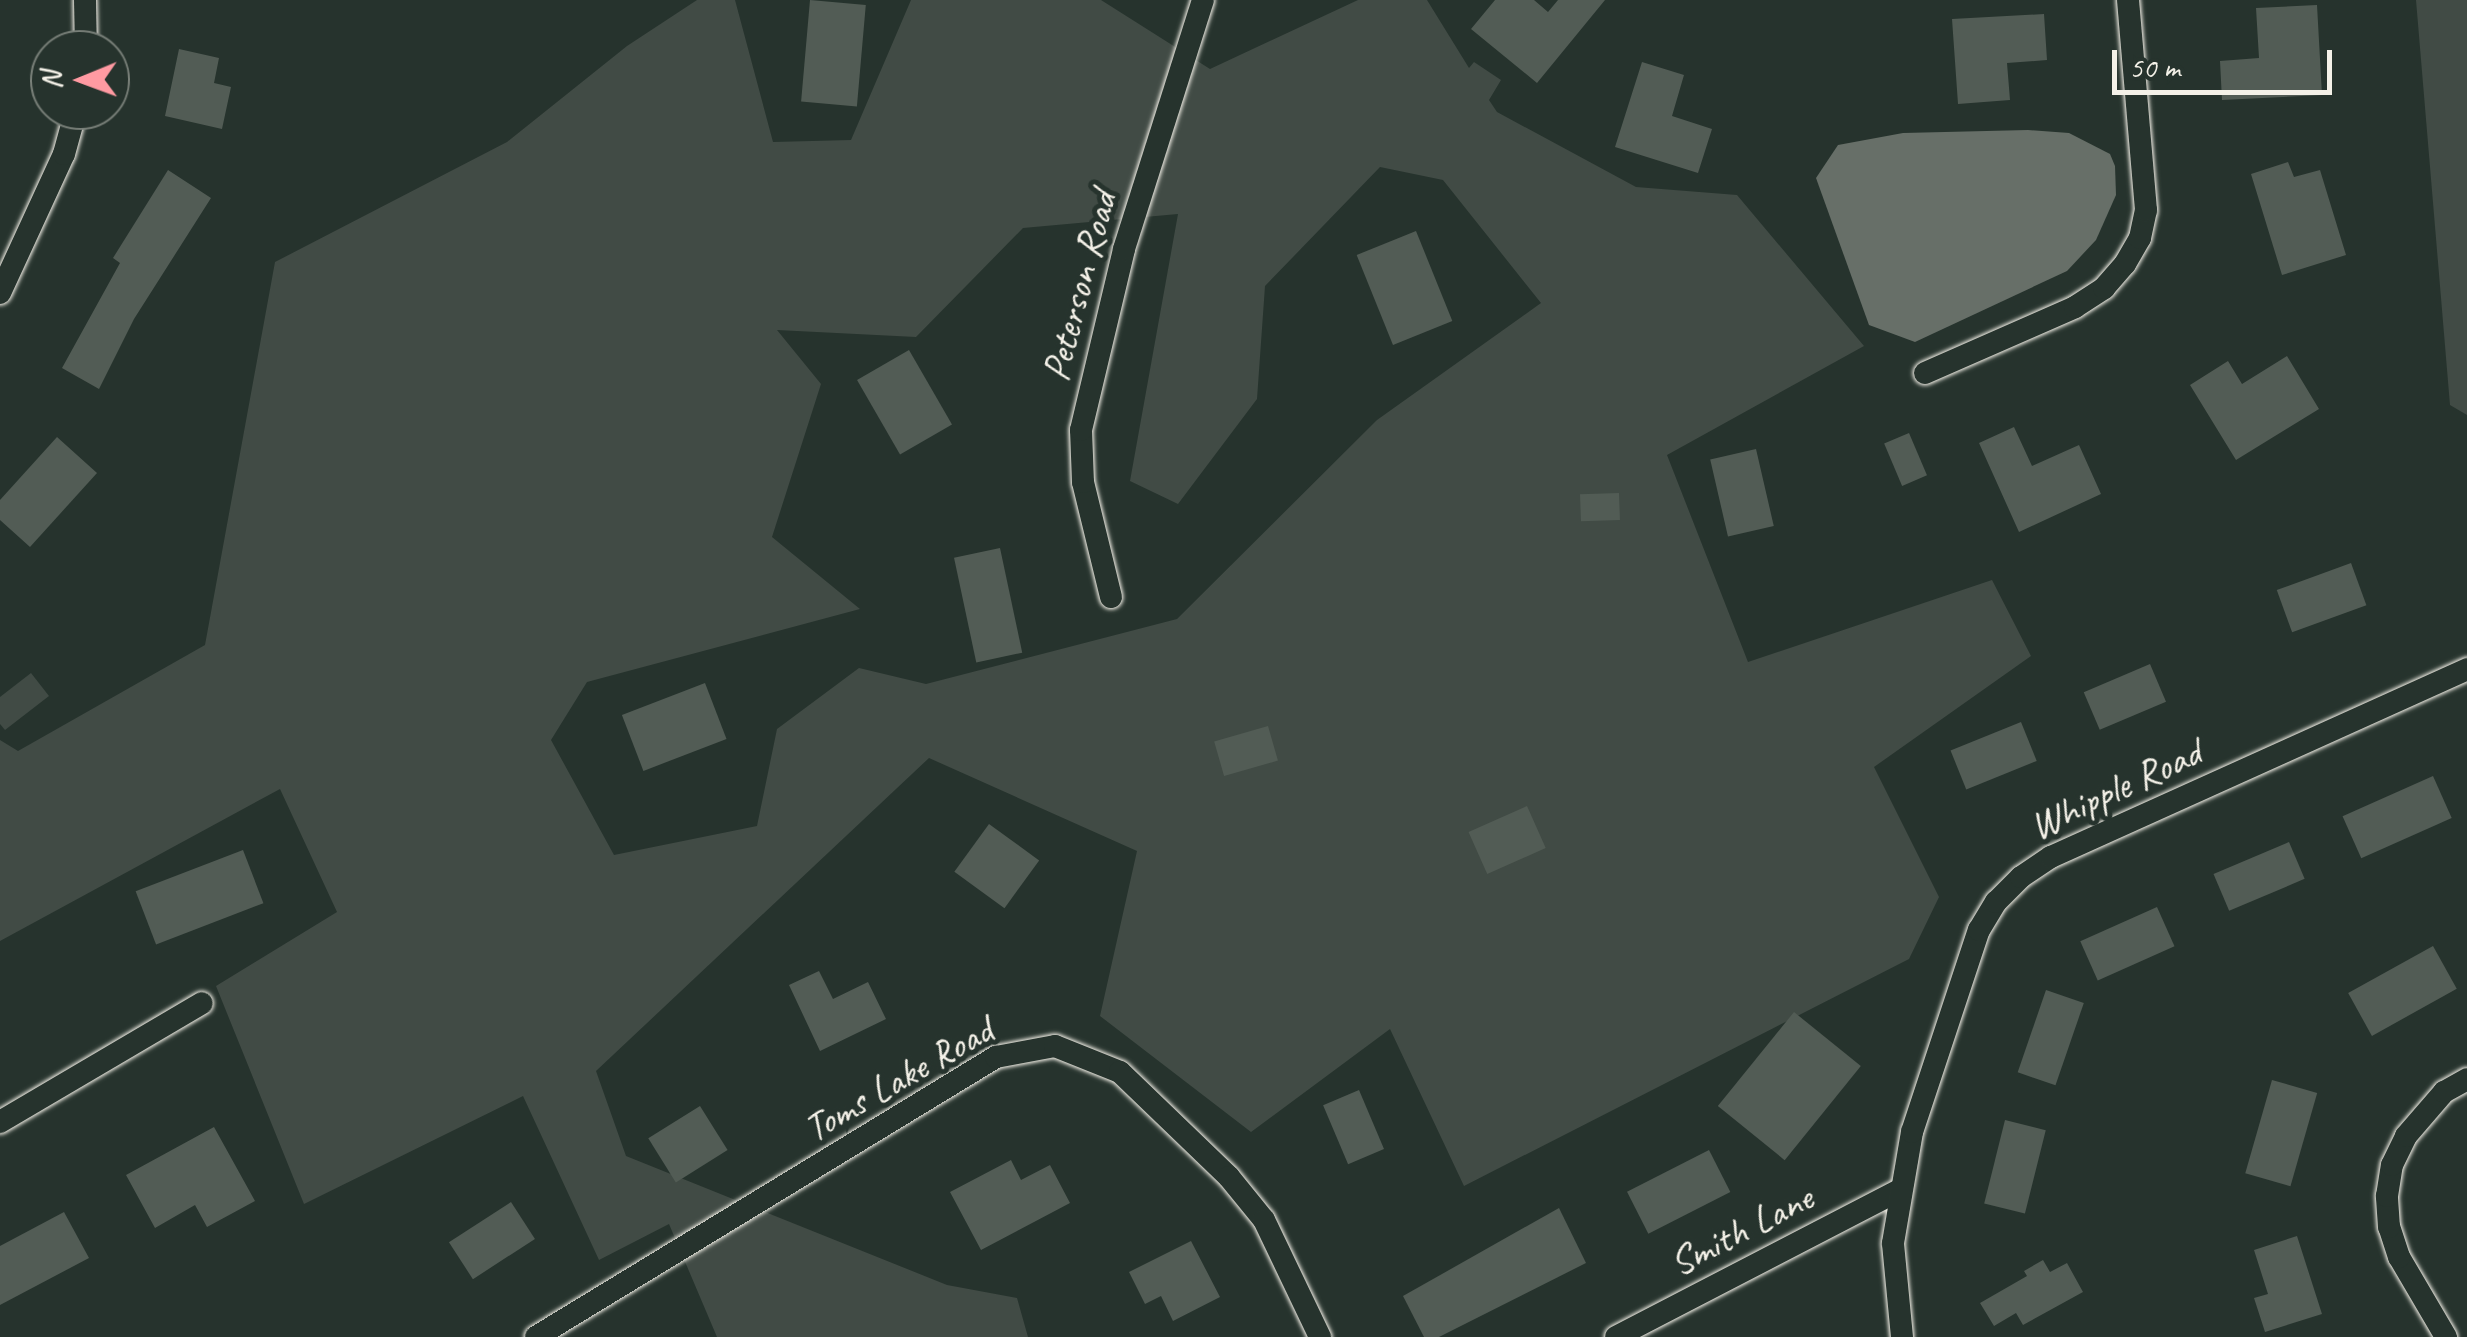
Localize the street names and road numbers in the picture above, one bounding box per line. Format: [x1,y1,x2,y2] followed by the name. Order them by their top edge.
[1031,186,1127,386] street label: Peterson Road
[2022,729,2208,849] street label: Whipple Road
[794,1005,1002,1153] street label: Toms Lake Road
[1661,1173,1821,1287] street label: Smith Lane

